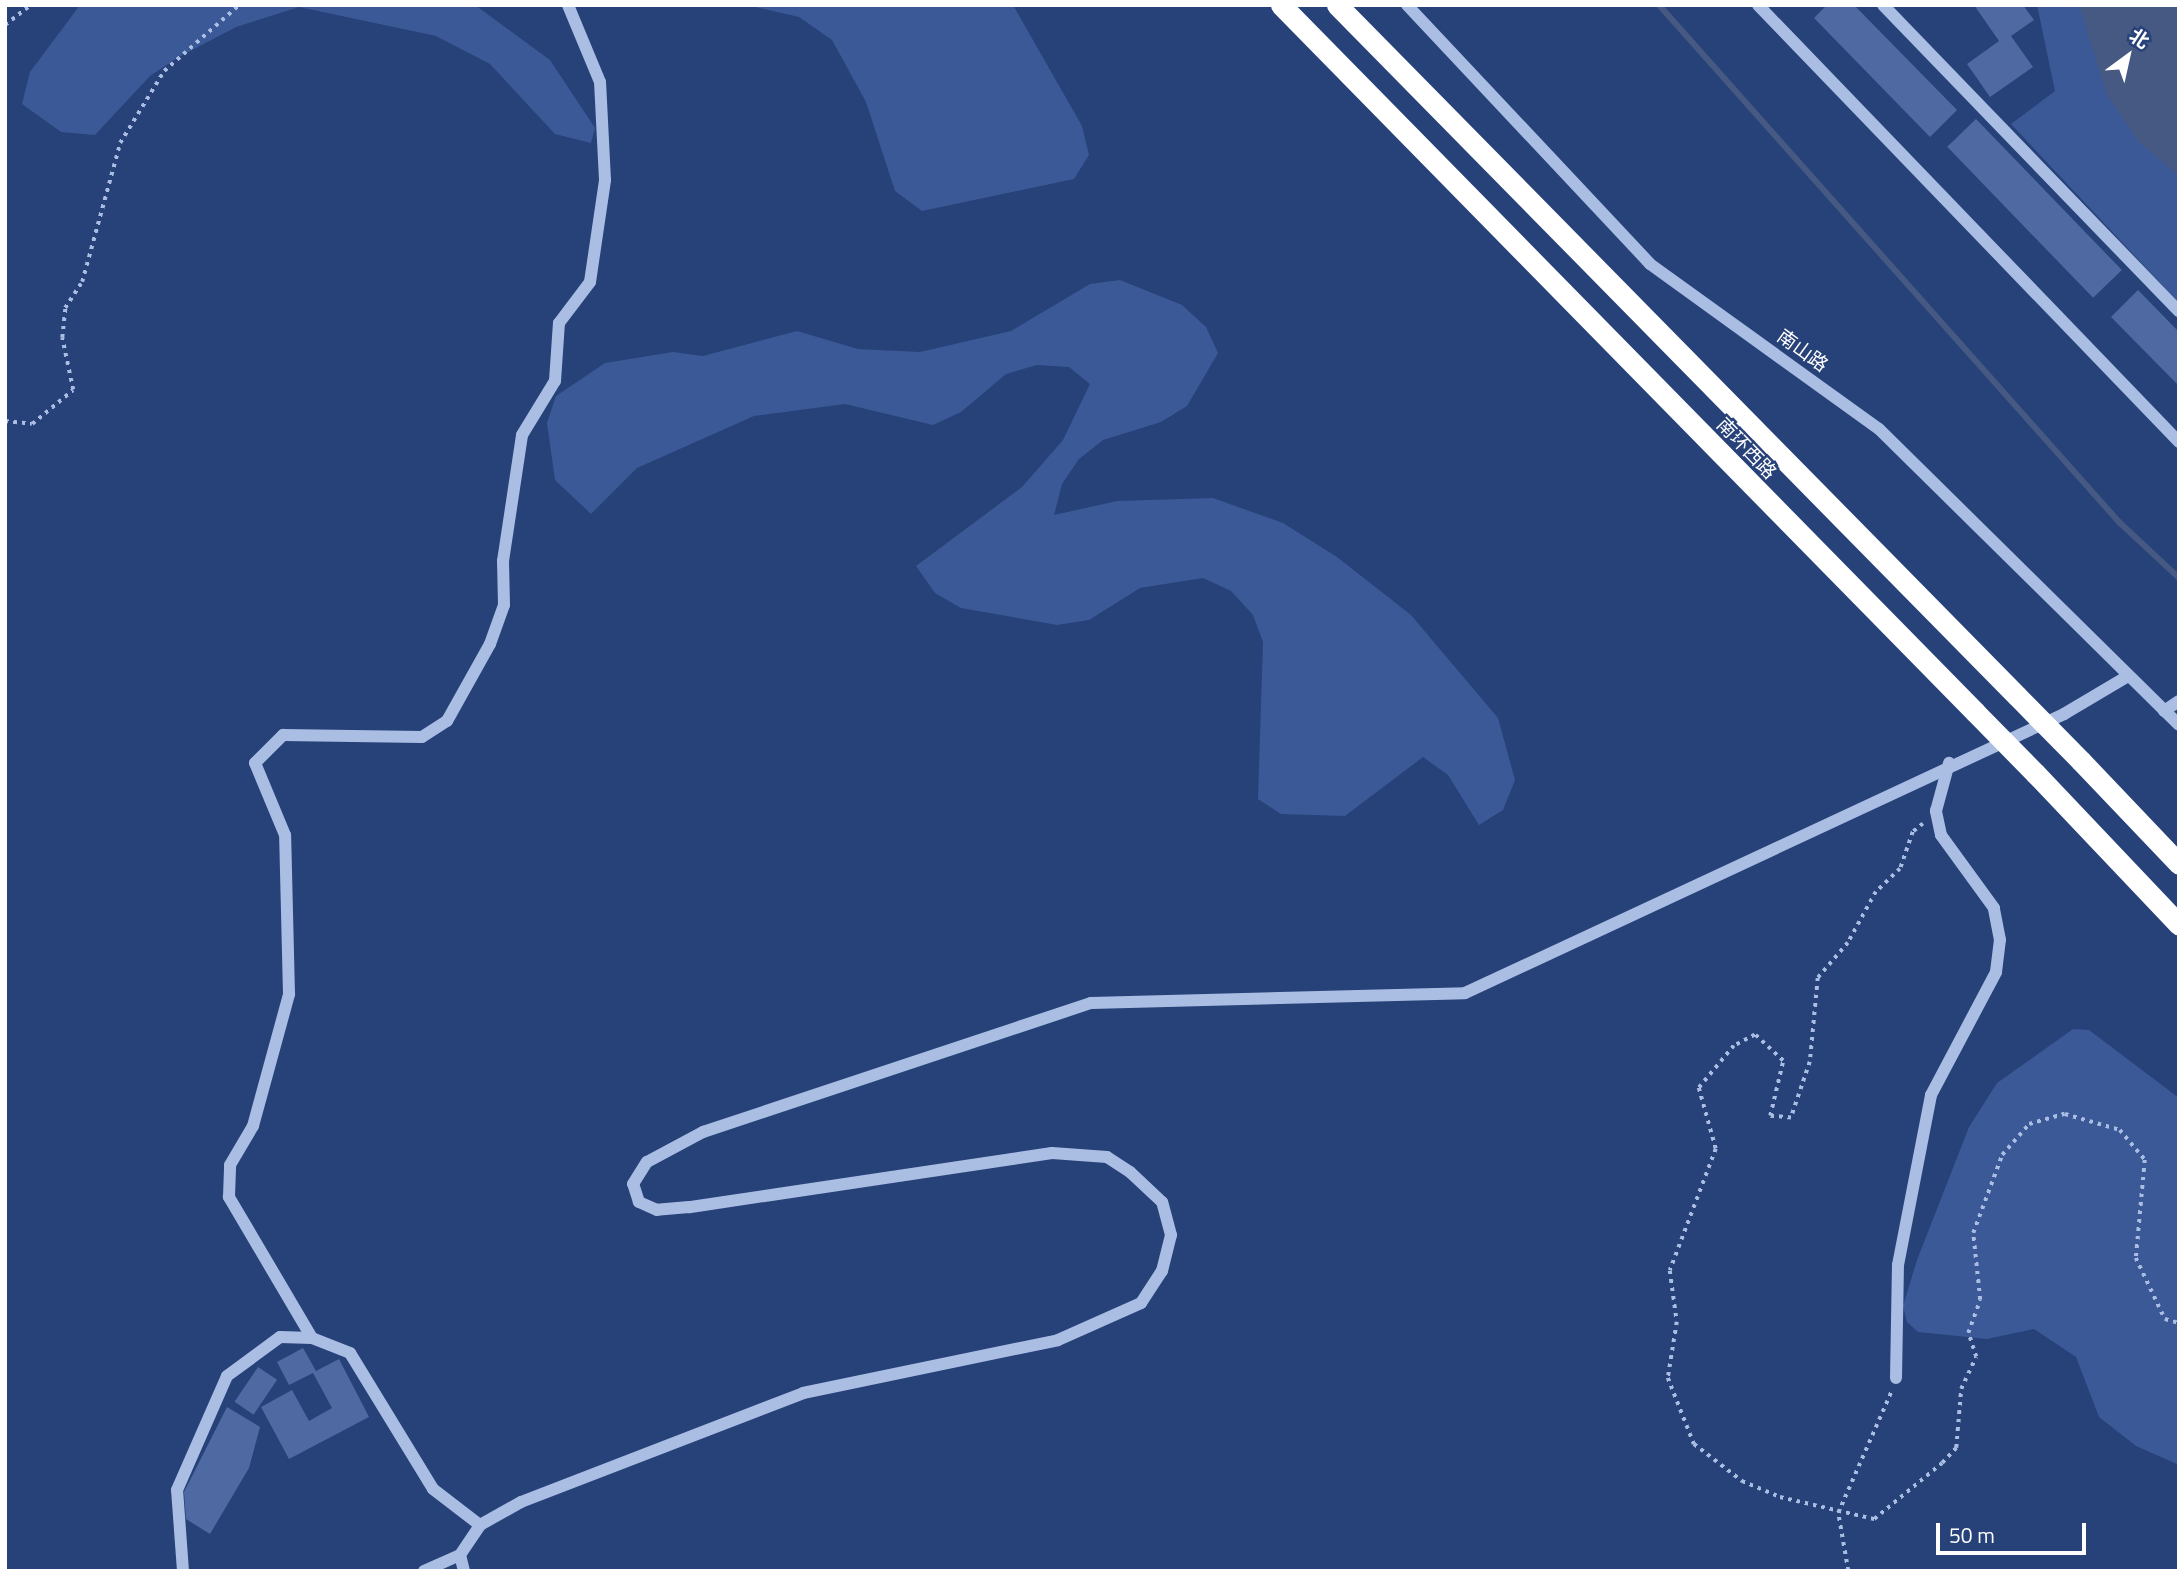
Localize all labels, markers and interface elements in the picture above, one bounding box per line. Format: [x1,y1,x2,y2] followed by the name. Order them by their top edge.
[2093,21,2163,91] north arrow
[2124,21,2156,55] text: 北
[1773,324,1833,376] street label: 南山路
[1712,413,1782,483] street label: 南环西路
[1939,1510,2090,1554] scale bar
[1949,1519,1995,1551] text: 50 m

